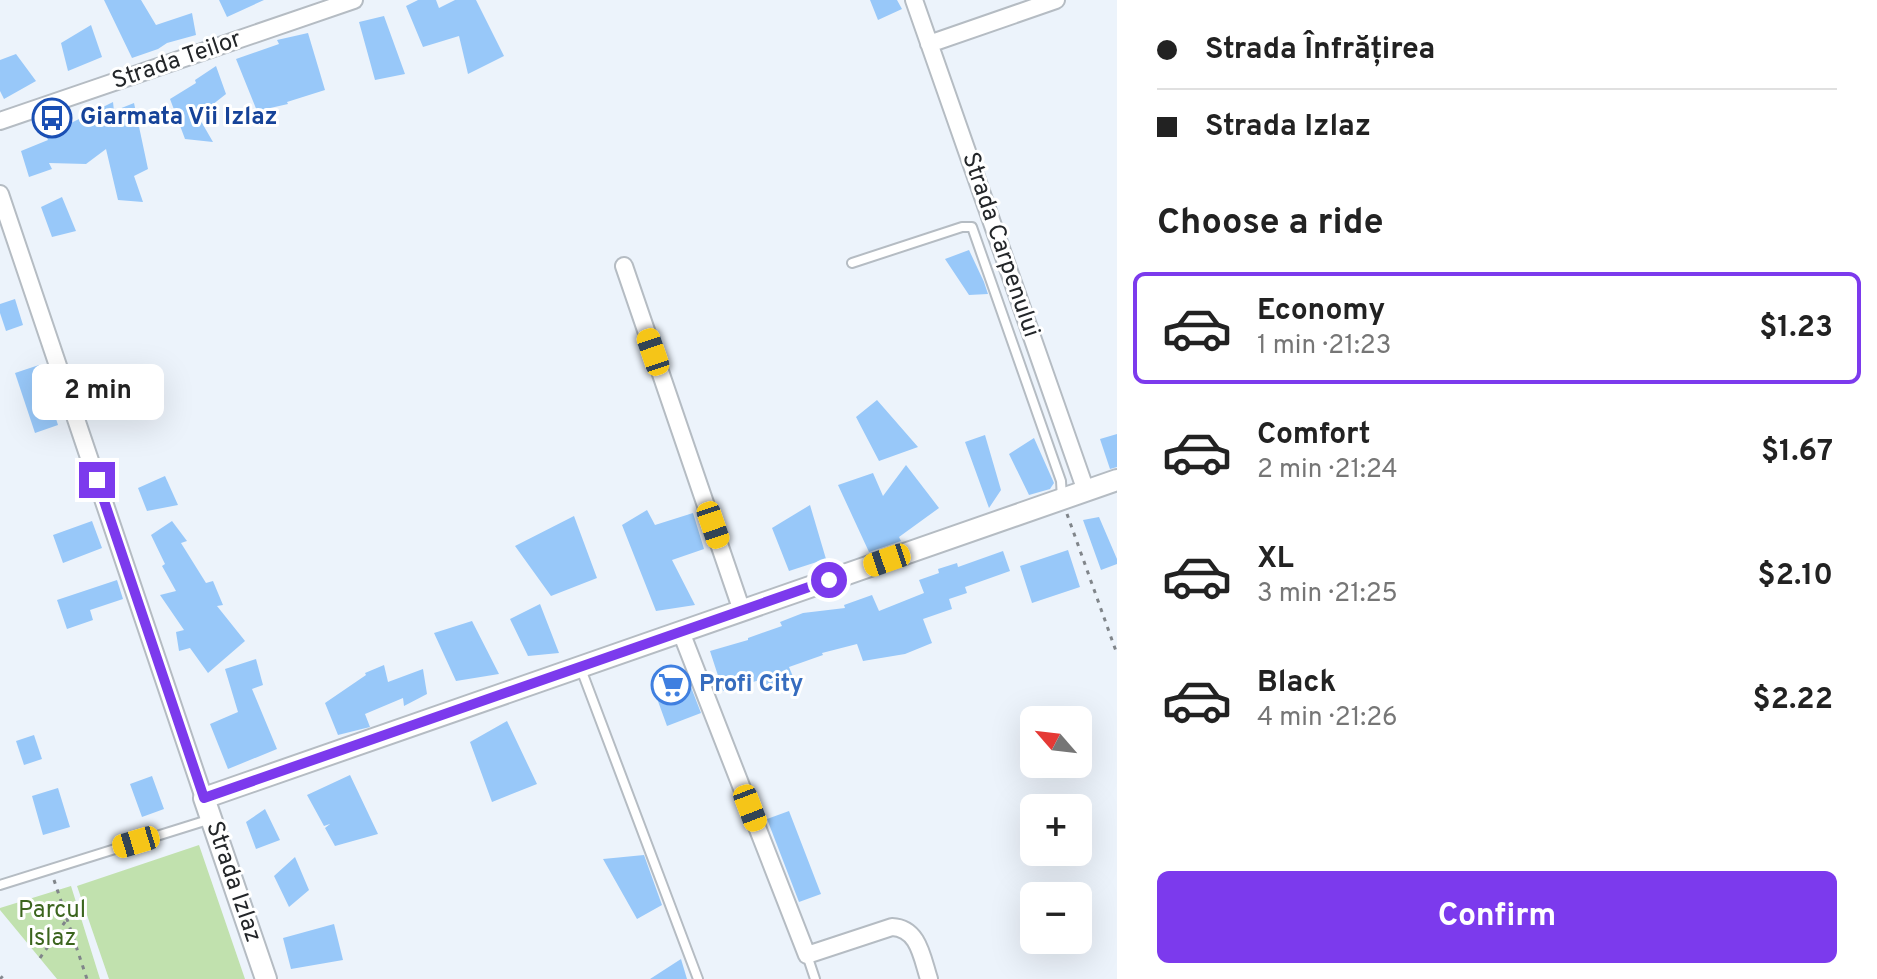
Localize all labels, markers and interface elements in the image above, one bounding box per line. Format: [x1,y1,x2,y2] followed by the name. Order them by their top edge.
[108,25,246,97] street label: Strada Teilor
[1205,32,1435,69] text: Strada Înfrățirea
[31,97,73,139] bus stop icon: Giarmata Vii Izlaz
[80,103,278,133] place label: Giarmata Vii Izlaz
[1205,109,1371,146] text: Strada Izlaz
[954,149,1046,341] street label: Strada Carpenului
[1157,201,1383,247] text: Choose a ride
[1161,292,1233,364] icon: car
[1257,293,1385,330] text: Economy
[1759,310,1833,347] text: $1.23
[634,325,672,379] car
[1257,330,1391,363] text: 1 min · 21:23
[31,364,163,420] callout: 2 min
[64,375,132,408] text: 2 min
[1161,416,1233,488] icon: car
[1257,417,1370,454] text: Comfort
[1761,434,1833,471] text: $1.67
[1257,454,1398,487] text: 2 min · 21:24
[79,462,115,498] route end
[694,498,732,552] car
[1161,540,1233,612] icon: car
[860,541,914,579] car
[1257,541,1294,578] text: XL
[1758,558,1833,595] text: $2.10
[811,562,847,598] route start
[1257,578,1398,611] text: 3 min · 21:25
[650,664,692,706] supermarket icon: Profi City
[1161,664,1233,736] icon: car
[1257,665,1336,702] text: Black
[699,670,803,700] place label: Profi City
[1753,682,1833,719] text: $2.22
[1257,702,1398,735] text: 4 min · 21:26
[1020,706,1092,778] north arrow
[1020,706,1092,954] map controls
[730,781,770,835] car
[1020,794,1092,866] button: +
[198,818,268,946] street label: Strada Izlaz
[110,824,162,860] car
[1157,871,1837,963] button: Confirm
[1020,882,1092,954] button: −
[18,896,86,954] park label: Parcul Islaz

